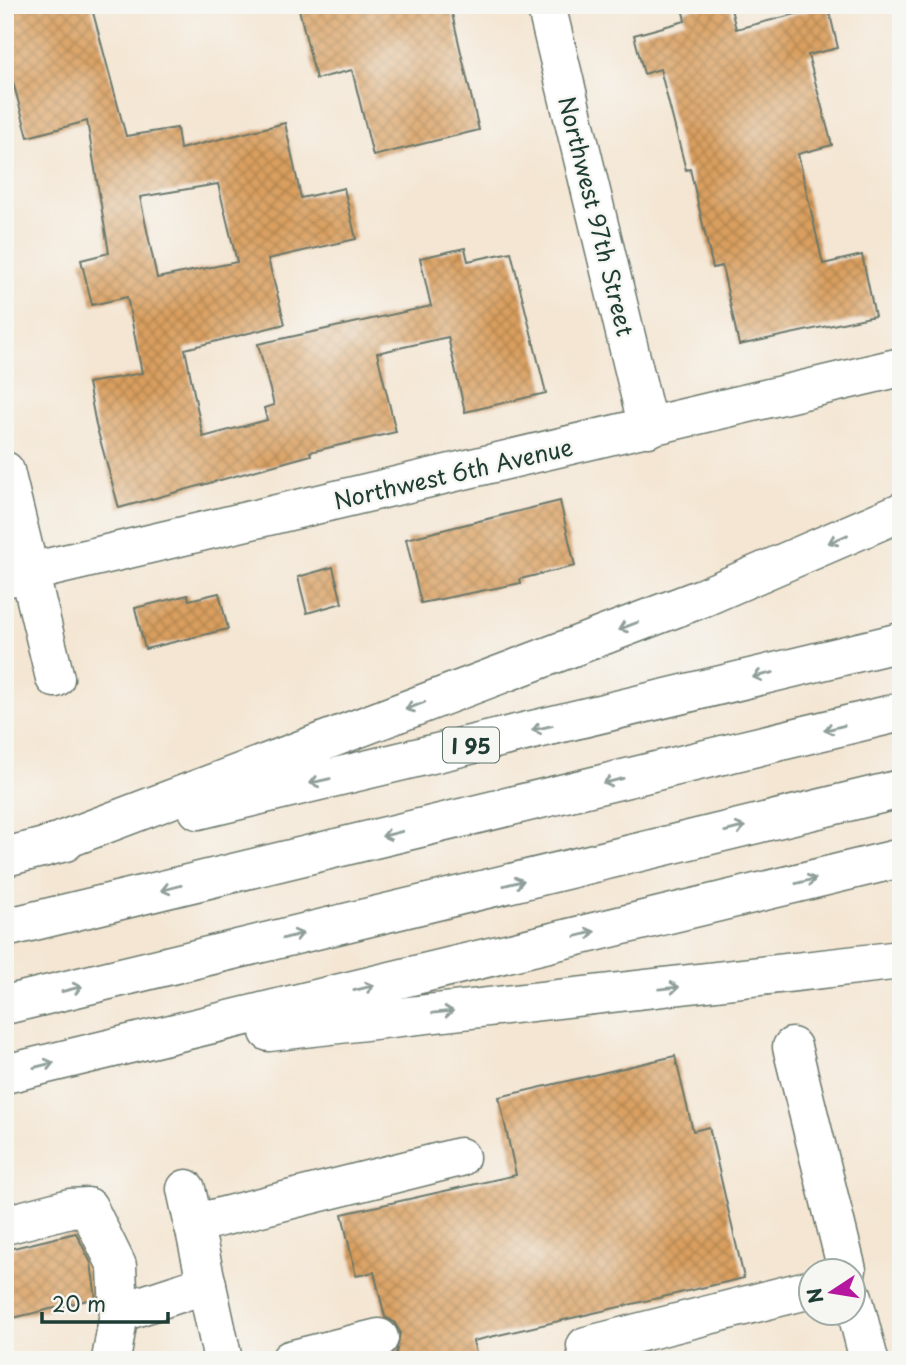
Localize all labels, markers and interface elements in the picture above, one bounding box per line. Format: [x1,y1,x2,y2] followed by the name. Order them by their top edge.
[550,92,644,340] street label: Northwest 97th Street
[330,428,576,518] street label: Northwest 6th Avenue
[828,533,849,546] one-way arrow
[618,621,639,633] one-way arrow
[752,669,775,682] one-way arrow
[405,701,427,714] one-way arrow
[531,722,554,735] one-way arrow
[823,722,846,735] one-way arrow
[443,728,499,762] road number: I 95
[310,775,332,788] one-way arrow
[602,775,625,788] one-way arrow
[723,822,746,836] one-way arrow
[381,828,404,842] one-way arrow
[794,874,817,887] one-way arrow
[502,876,525,889] one-way arrow
[160,882,183,895] one-way arrow
[573,927,596,941] one-way arrow
[281,929,304,942] one-way arrow
[352,980,375,994] one-way arrow
[657,981,680,994] one-way arrow
[60,982,83,995] one-way arrow
[431,1006,453,1019] one-way arrow
[32,1057,55,1071] one-way arrow
[797,1256,867,1326] north arrow
[42,1281,168,1325] scale bar
[799,1285,830,1306] text: N
[52,1287,106,1319] text: 20 m

